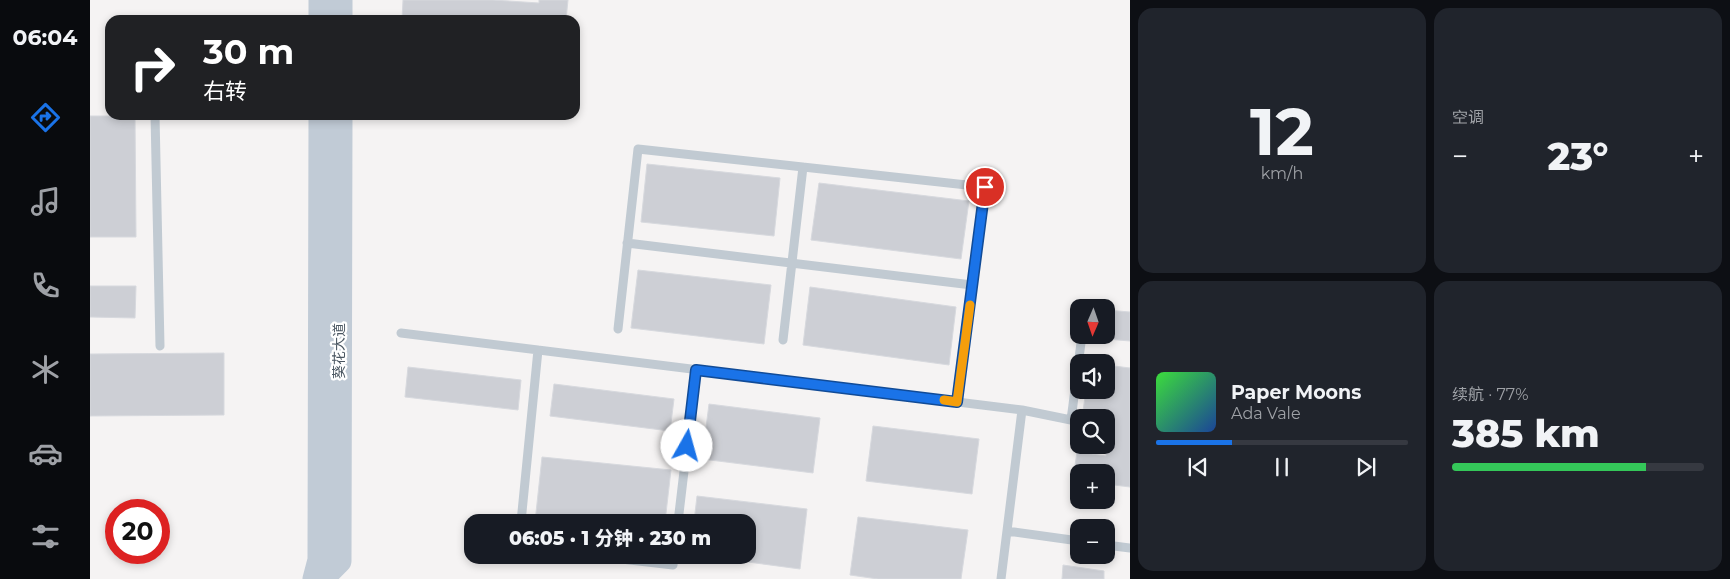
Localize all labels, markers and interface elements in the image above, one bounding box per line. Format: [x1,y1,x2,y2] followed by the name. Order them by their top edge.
[13,24,77,51] text: 06:04
[203,30,294,73] text: 30 m
[120,35,185,100] icon: right
[203,78,247,105] text: 右转
[1250,92,1314,171] text: 12
[28,100,63,135] icon: directions
[1452,108,1484,127] text: 空调
[1548,133,1608,180] text: 23°
[1452,139,1468,173] text: −
[1688,139,1704,173] text: +
[1261,164,1303,183] text: km/h
[964,166,1006,208] pin
[971,173,999,201] icon: arrive
[28,184,63,219] icon: music
[28,268,63,303] icon: phone
[1070,299,1115,344] north arrow
[1070,299,1115,564] map controls
[330,323,348,379] street label: 葵花大道
[28,352,63,387] icon: climate
[1070,354,1115,399] button: sound
[1231,381,1361,404] text: Paper Moons
[1452,385,1529,404] text: 续航 · 77%
[1231,404,1301,423] text: Ada Vale
[1070,409,1115,454] button: search
[1452,410,1600,457] text: 385 km
[660,419,712,471] position arrow
[28,436,63,471] icon: car
[1184,453,1212,481] icon: previous
[1268,453,1296,481] icon: pause
[1352,453,1380,481] icon: next
[1070,464,1115,509] button: +
[105,499,170,564] speed limit sign: 20
[28,519,63,554] icon: filters
[1070,519,1115,564] button: −
[509,527,711,550] text: 06:05 · 1 分钟 · 230 m

